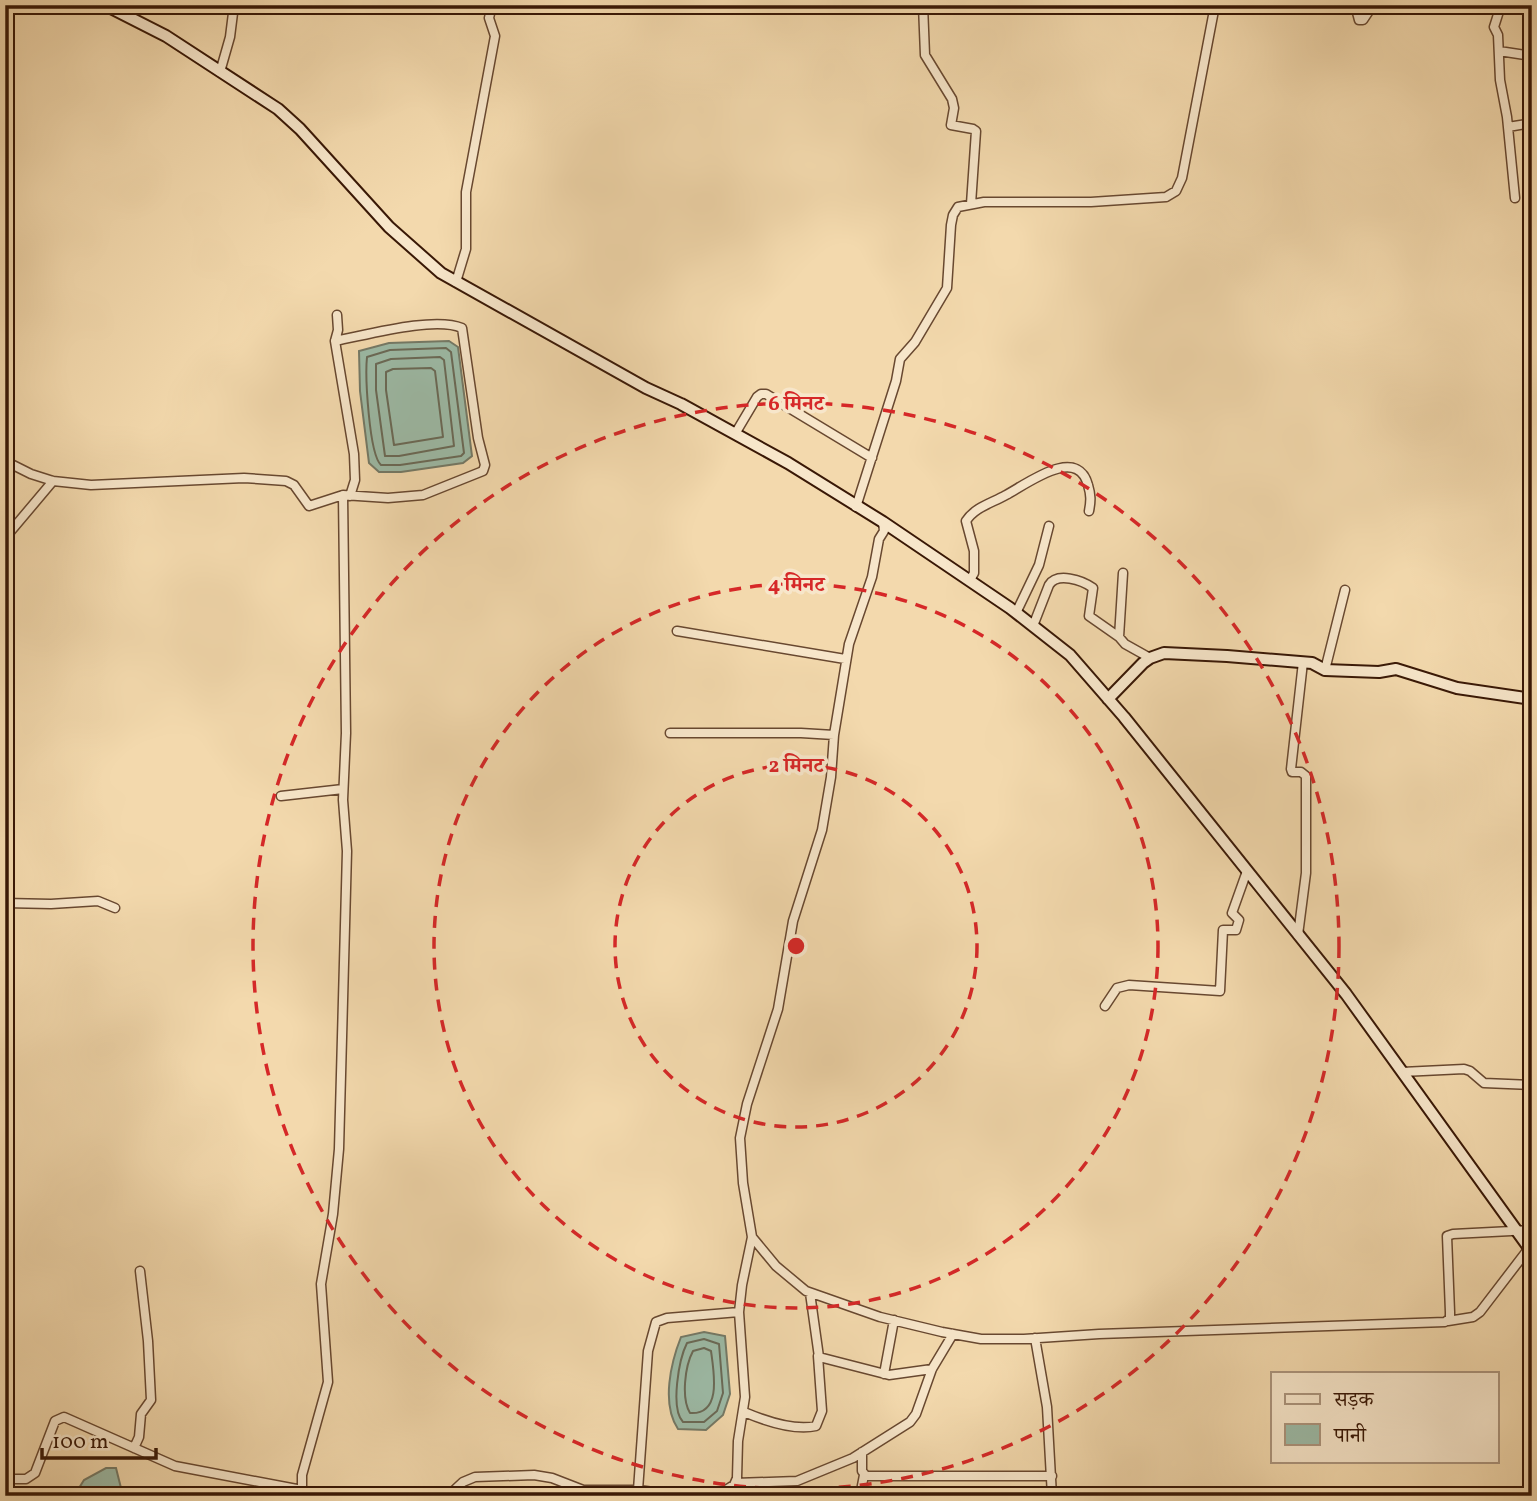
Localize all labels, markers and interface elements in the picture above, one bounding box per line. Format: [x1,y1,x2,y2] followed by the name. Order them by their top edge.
[768,390,826,419] text: 6 मिनट
[768,571,826,600] text: 4 मिनट
[769,752,825,781] text: 2 मिनट
[784,934,808,958] centre of rings
[1271,1372,1498,1462] legend
[1333,1386,1374,1415] text: सड़क
[42,1417,156,1461] scale bar
[1333,1422,1367,1451] text: पानी
[52,1428,109,1457] text: 100 m

